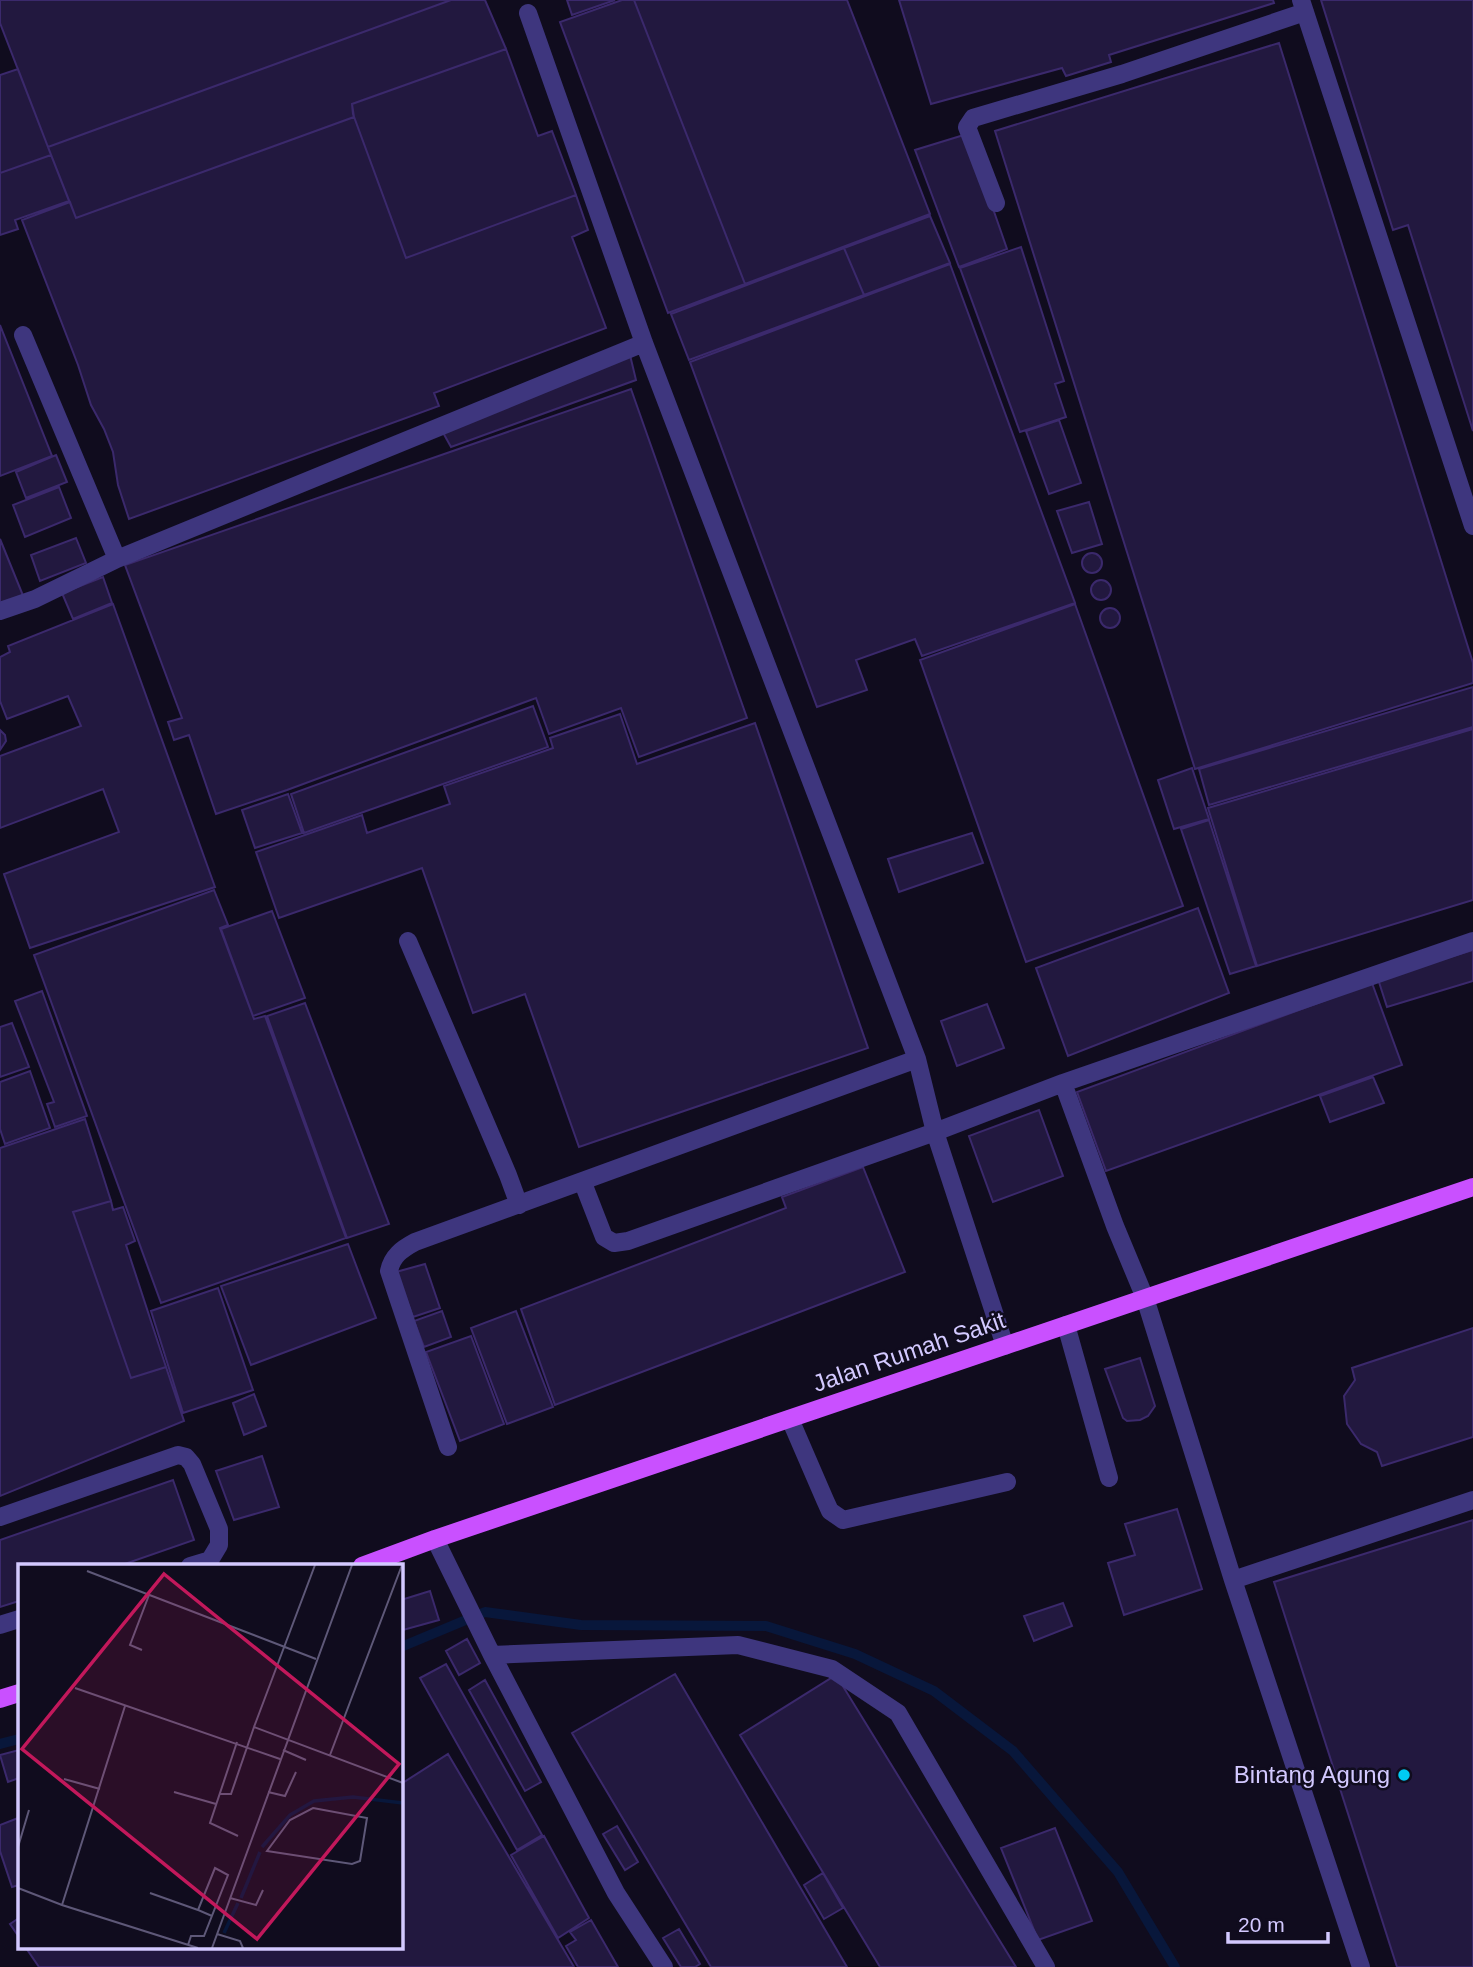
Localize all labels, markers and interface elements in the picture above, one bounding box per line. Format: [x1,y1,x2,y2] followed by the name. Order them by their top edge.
[809,1306,1009,1397] street label: Jalan Rumah Sakit
[18,1564,402,1950] inset map
[1234,1761,1390,1788] place label: Bintang Agung
[1396,1767,1412,1783] marker: Bintang Agung
[1228,1900,1328,1944] scale bar
[1238,1913,1285,1936] text: 20 m

